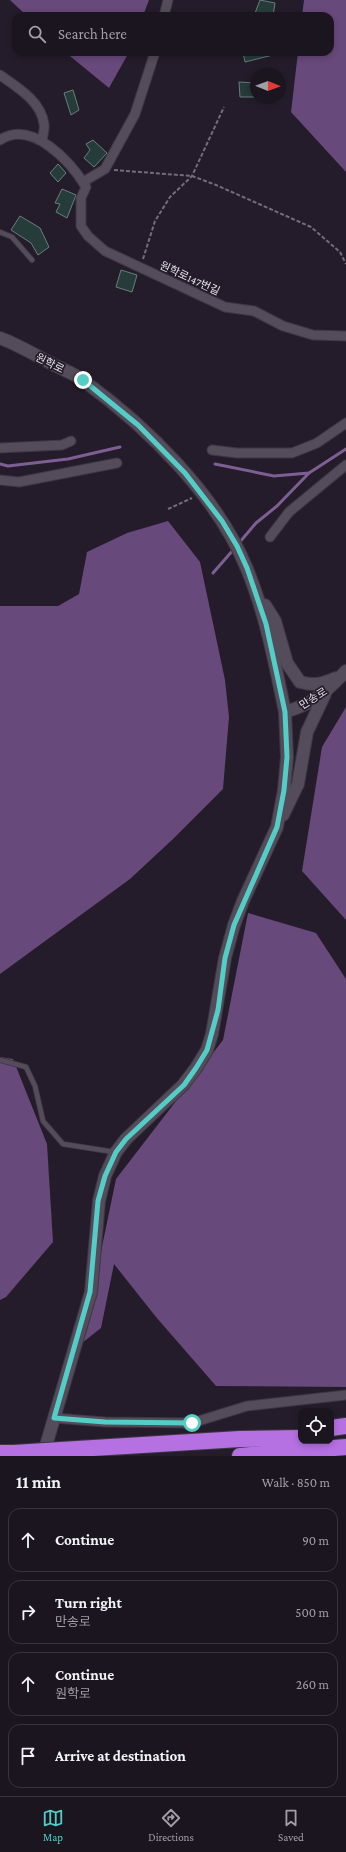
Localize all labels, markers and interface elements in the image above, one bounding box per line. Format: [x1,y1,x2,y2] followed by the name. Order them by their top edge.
[12,12,334,56] search box
[26,23,48,45] icon: search
[58,26,127,42] text: Search here
[250,68,286,104] north arrow
[158,259,222,297] street label: 원학로147번길
[34,351,66,375] street label: 원학로
[74,371,92,389] route end
[297,685,329,711] street label: 만송로
[298,1408,334,1444] map controls
[298,1408,334,1444] button: locate
[183,1414,201,1432] route start
[16,1473,61,1492] text: 11 min
[262,1475,330,1490] text: Walk · 850 m
[17,1529,39,1551] icon: ahead
[55,1532,114,1548] text: Continue
[302,1533,329,1548] text: 90 m
[55,1595,122,1611] text: Turn right
[17,1601,39,1623] icon: right
[295,1605,329,1620] text: 500 m
[55,1614,91,1629] text: 만송로
[55,1667,114,1683] text: Continue
[17,1673,39,1695] icon: ahead
[296,1677,329,1692] text: 260 m
[55,1686,91,1701] text: 원학로
[17,1745,39,1767] icon: arrive
[55,1748,186,1764] text: Arrive at destination
[42,1807,64,1843] tab: Map
[148,1807,194,1843] tab: Directions
[278,1807,304,1843] tab: Saved

